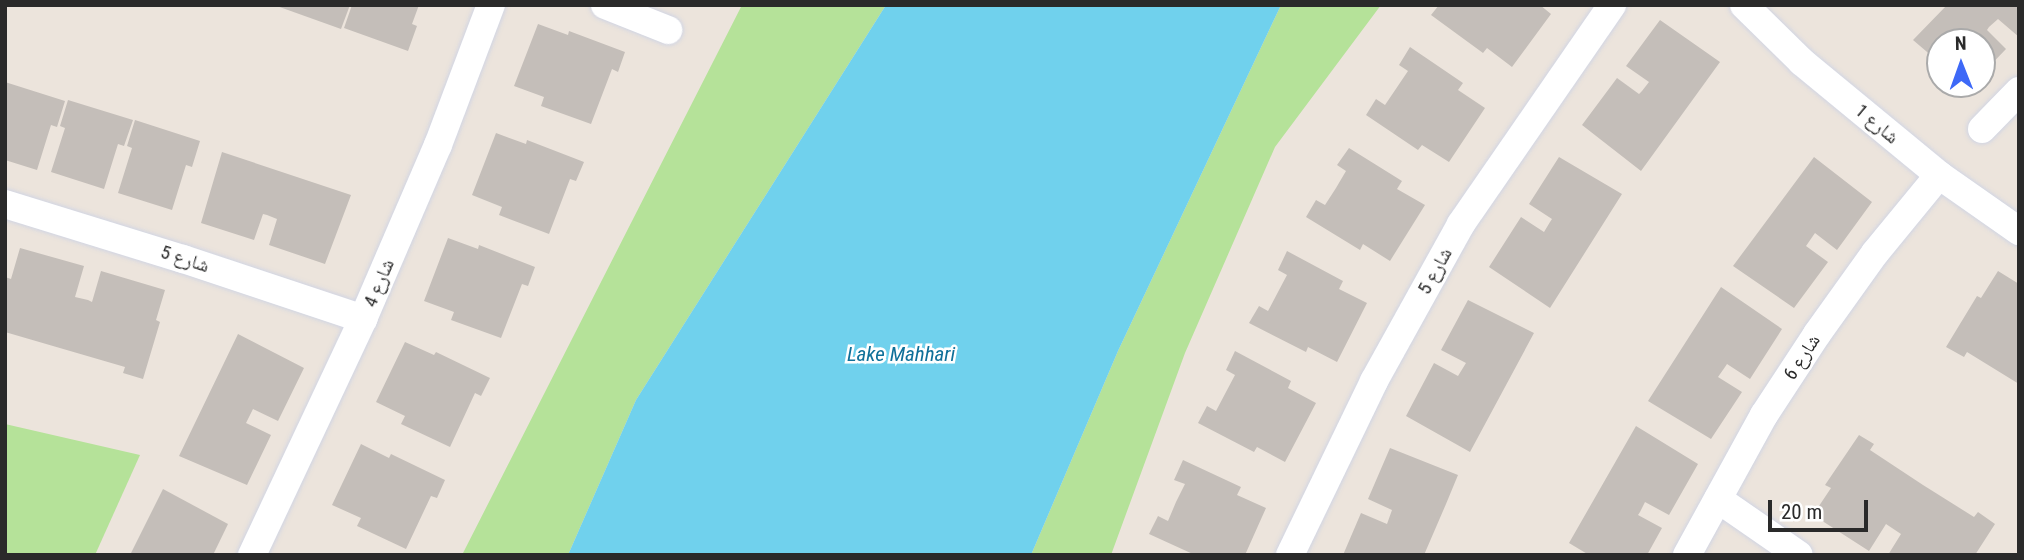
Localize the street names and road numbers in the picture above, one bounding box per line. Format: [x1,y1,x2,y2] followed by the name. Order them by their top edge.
[1851,99,1903,149] street label: شارع 1
[158,240,212,278] street label: شارع 5
[1413,244,1457,298] street label: شارع 5
[359,256,399,310] street label: شارع 4
[1779,330,1825,384] street label: شارع 6

